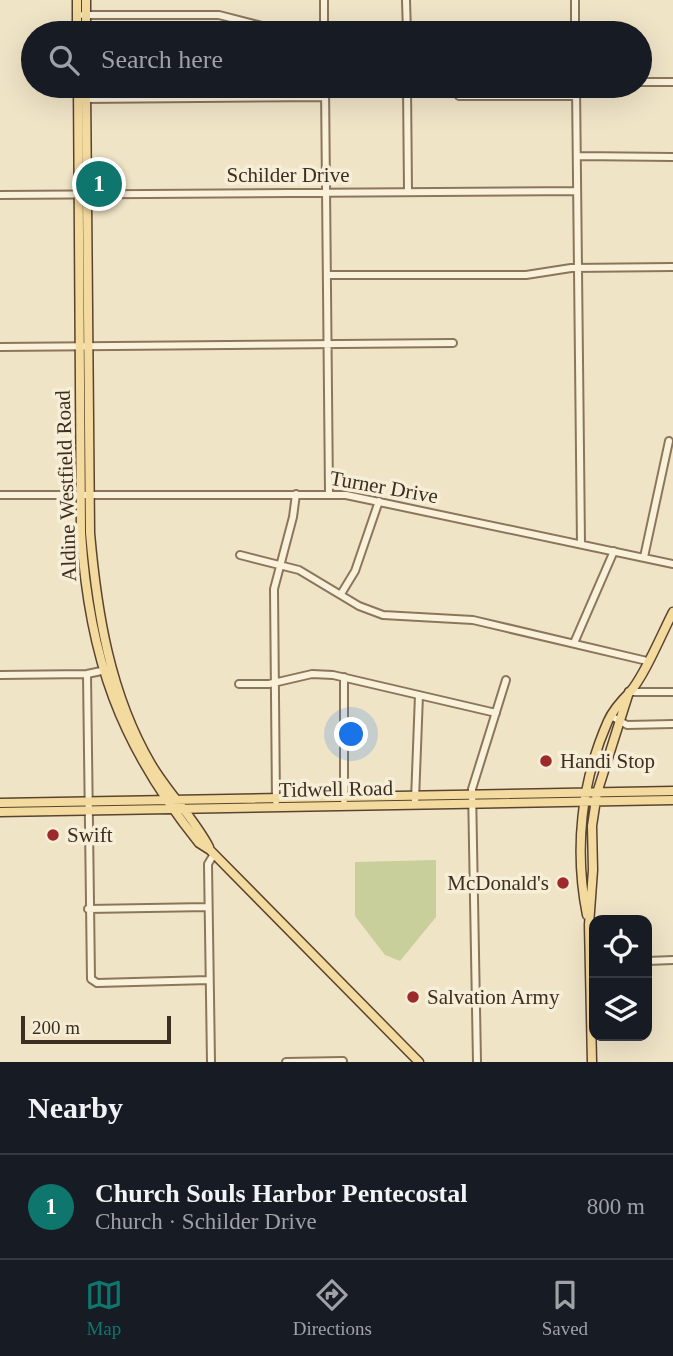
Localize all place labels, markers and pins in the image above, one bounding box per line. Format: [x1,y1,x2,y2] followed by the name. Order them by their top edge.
[76,158,122,210] pin: 1
[560,749,655,773] place label: Handi Stop
[538,753,554,769] marker: Handi Stop
[67,823,113,847] place label: Swift
[45,827,61,843] marker: Swift
[447,871,549,895] place label: McDonald's
[555,875,571,891] marker: McDonald's
[427,985,560,1009] place label: Salvation Army
[405,989,421,1005] marker: Salvation Army

